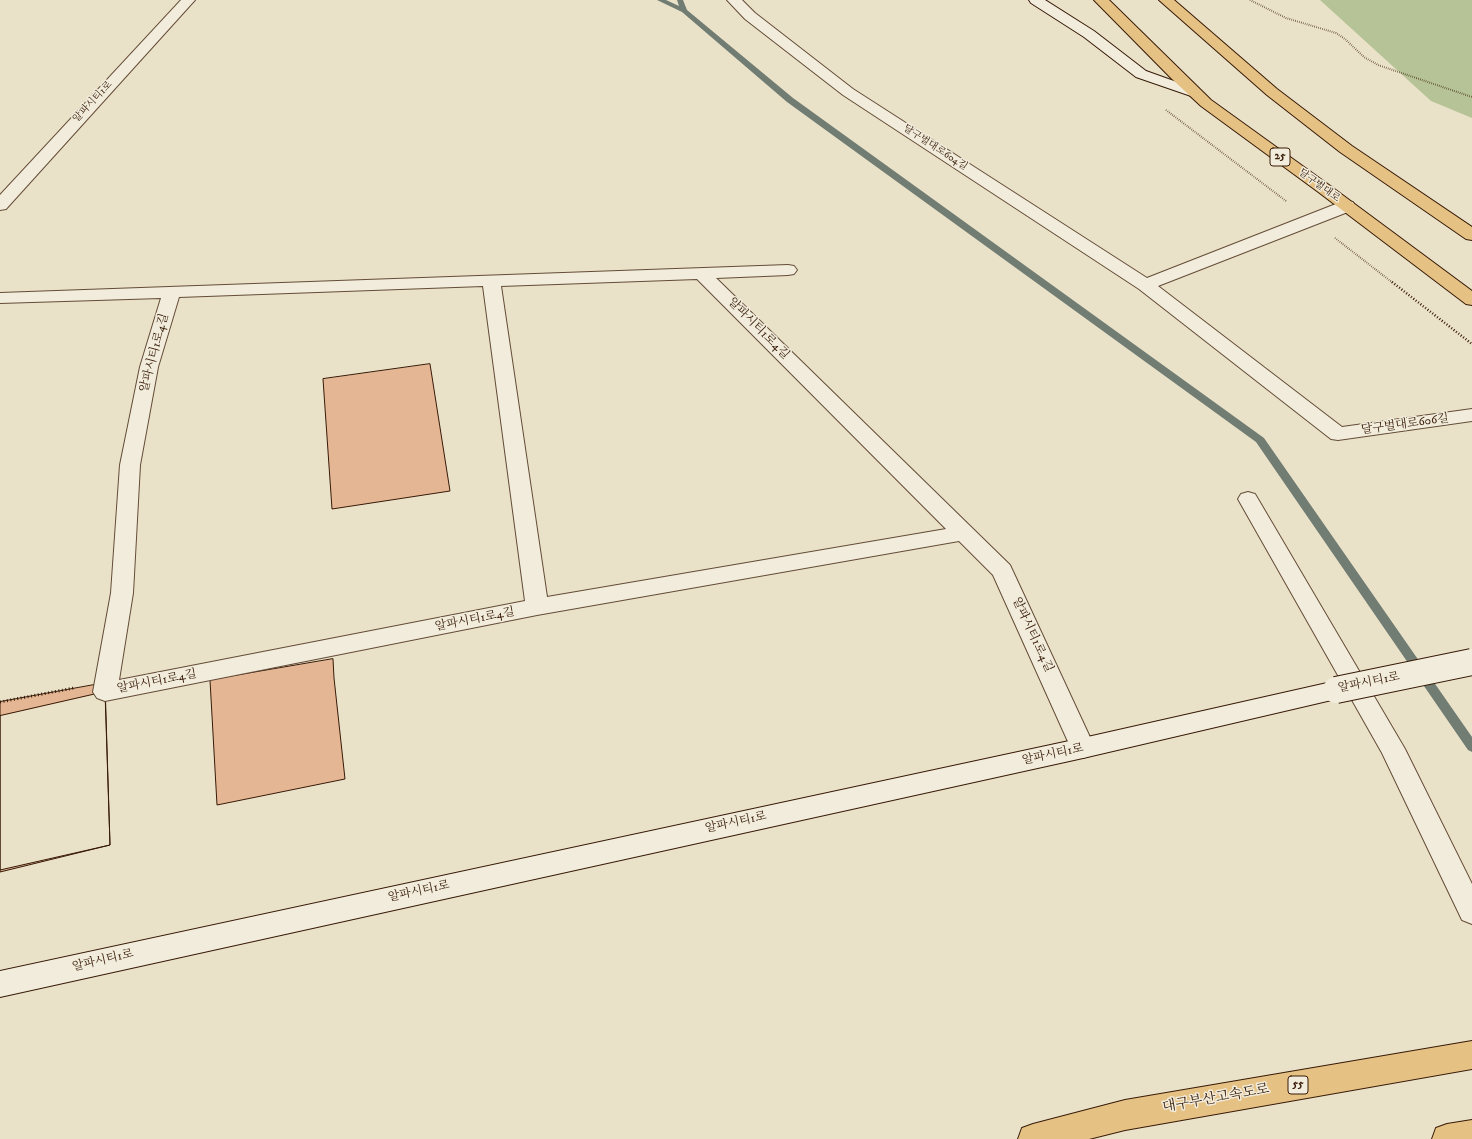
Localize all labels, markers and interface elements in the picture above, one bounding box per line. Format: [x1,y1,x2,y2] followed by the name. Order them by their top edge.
[71,79,115,125] street label: 알파시티1로
[901,123,969,173] street label: 달구벌대로604길
[1270,148,1290,166] road number: 25
[1296,167,1342,205] street label: 달구벌대로
[724,295,792,363] street label: 알파시티1로4길
[138,312,172,394] street label: 알파시티1로4길
[1360,412,1450,438] street label: 달구벌대로606길
[1008,595,1056,675] street label: 알파시티1로4길
[434,605,516,635] street label: 알파시티1로4길
[116,667,198,697] street label: 알파시티1로4길
[1337,670,1401,696] street label: 알파시티1로
[1021,741,1085,769] street label: 알파시티1로
[704,809,768,837] street label: 알파시티1로
[387,878,451,906] street label: 알파시티1로
[71,947,135,975] street label: 알파시티1로
[1288,1076,1308,1094] road number: 55
[1161,1081,1271,1117] street label: 대구부산고속도로

